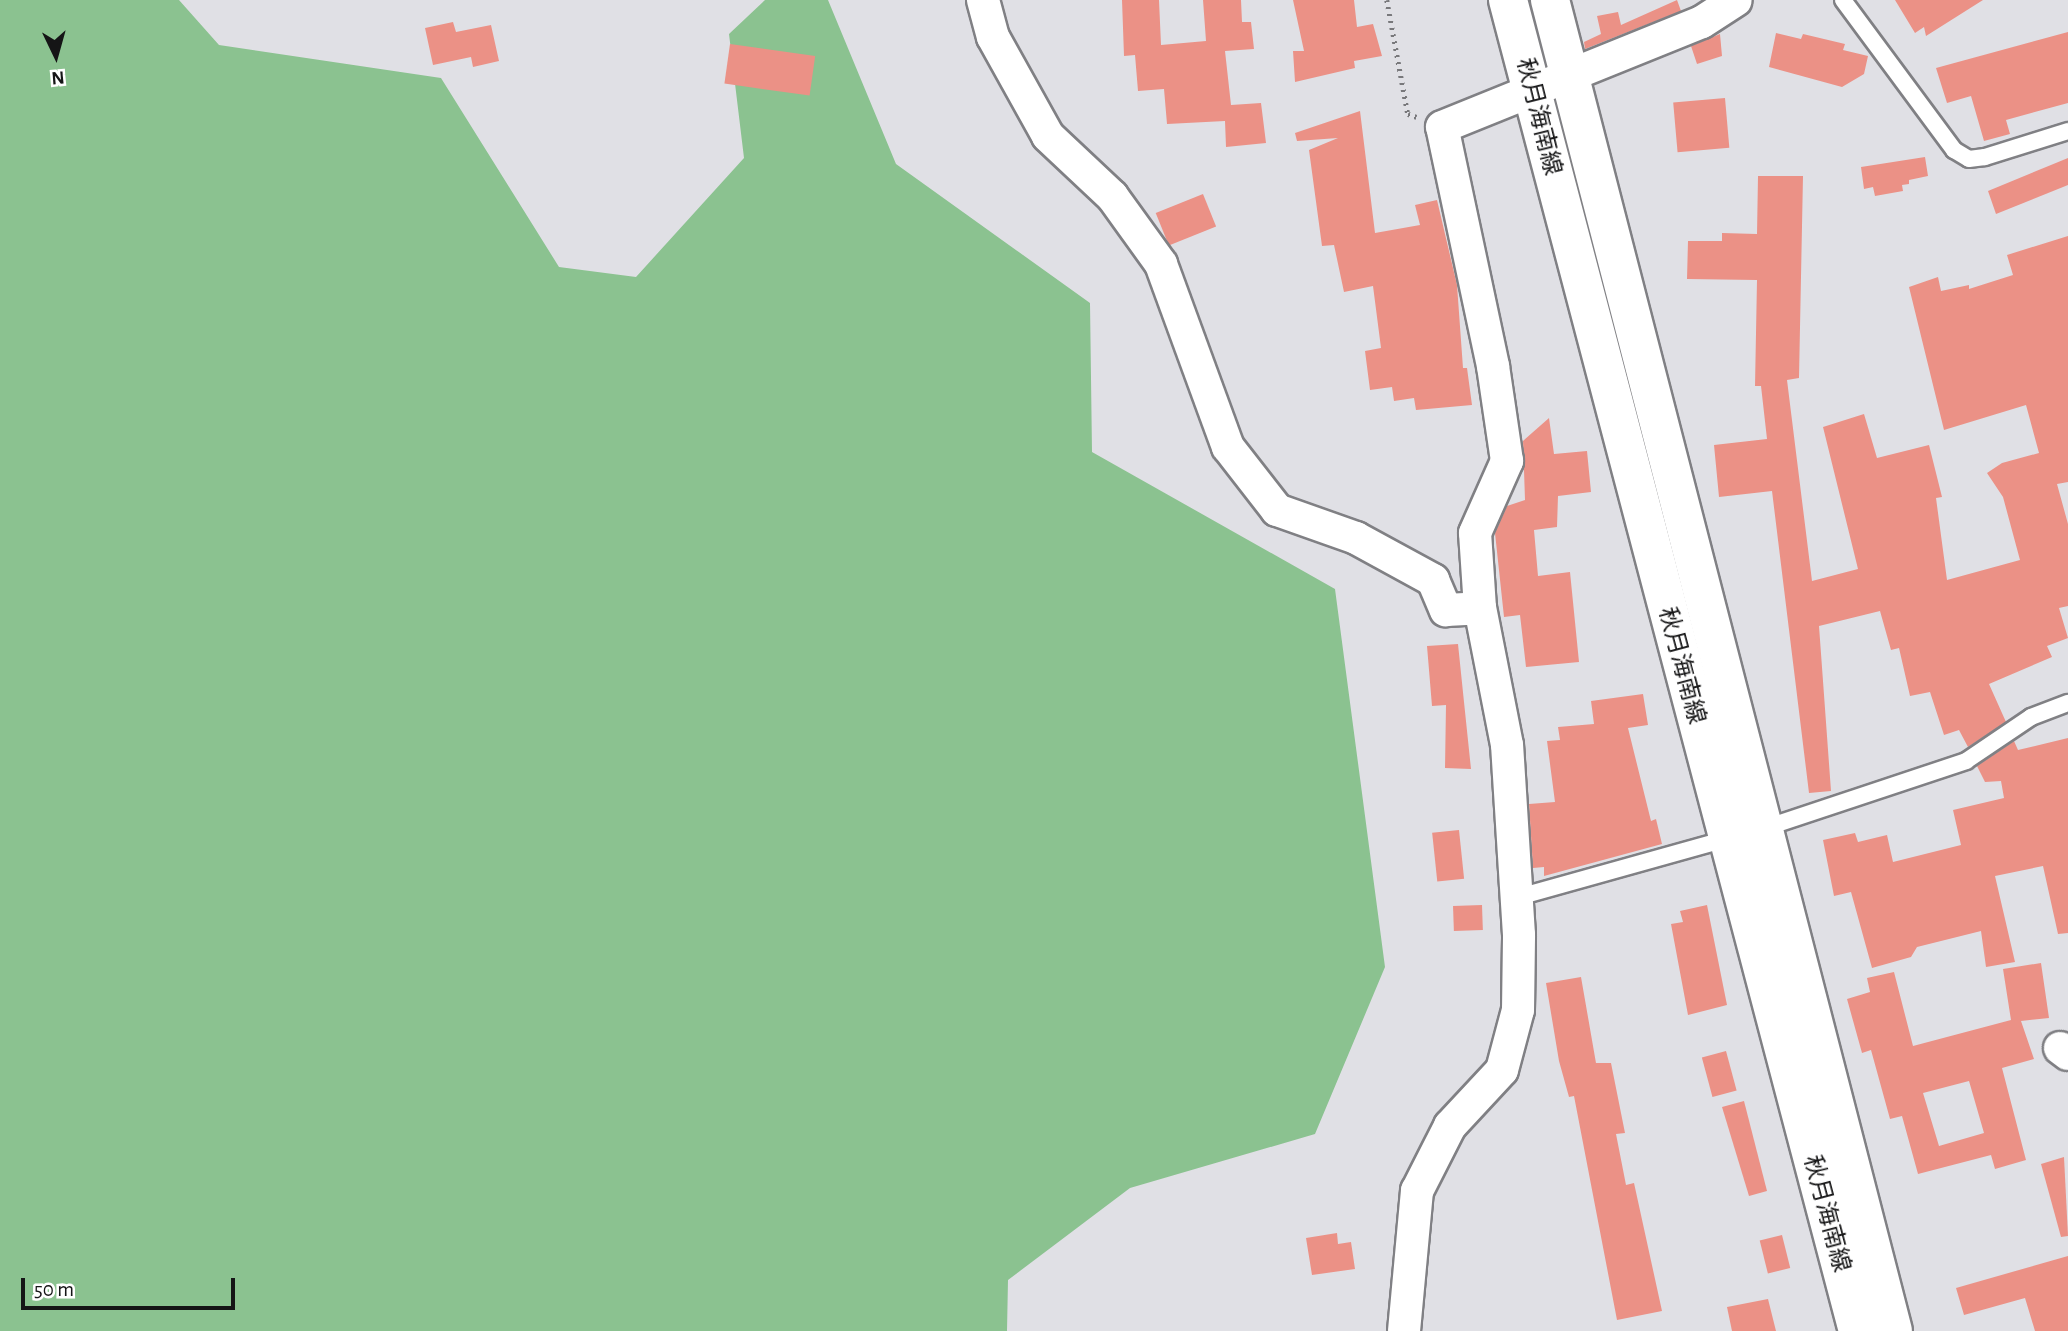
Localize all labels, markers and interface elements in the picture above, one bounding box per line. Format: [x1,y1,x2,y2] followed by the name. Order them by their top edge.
[21,21,91,91] north arrow
[1510,55,1566,179] street label: 秋月海南線
[50,67,65,87] text: N
[1652,604,1710,728] street label: 秋月海南線
[1797,1152,1855,1276] street label: 秋月海南線
[24,1264,238,1308] scale bar
[34,1279,74,1300] text: 50 m

